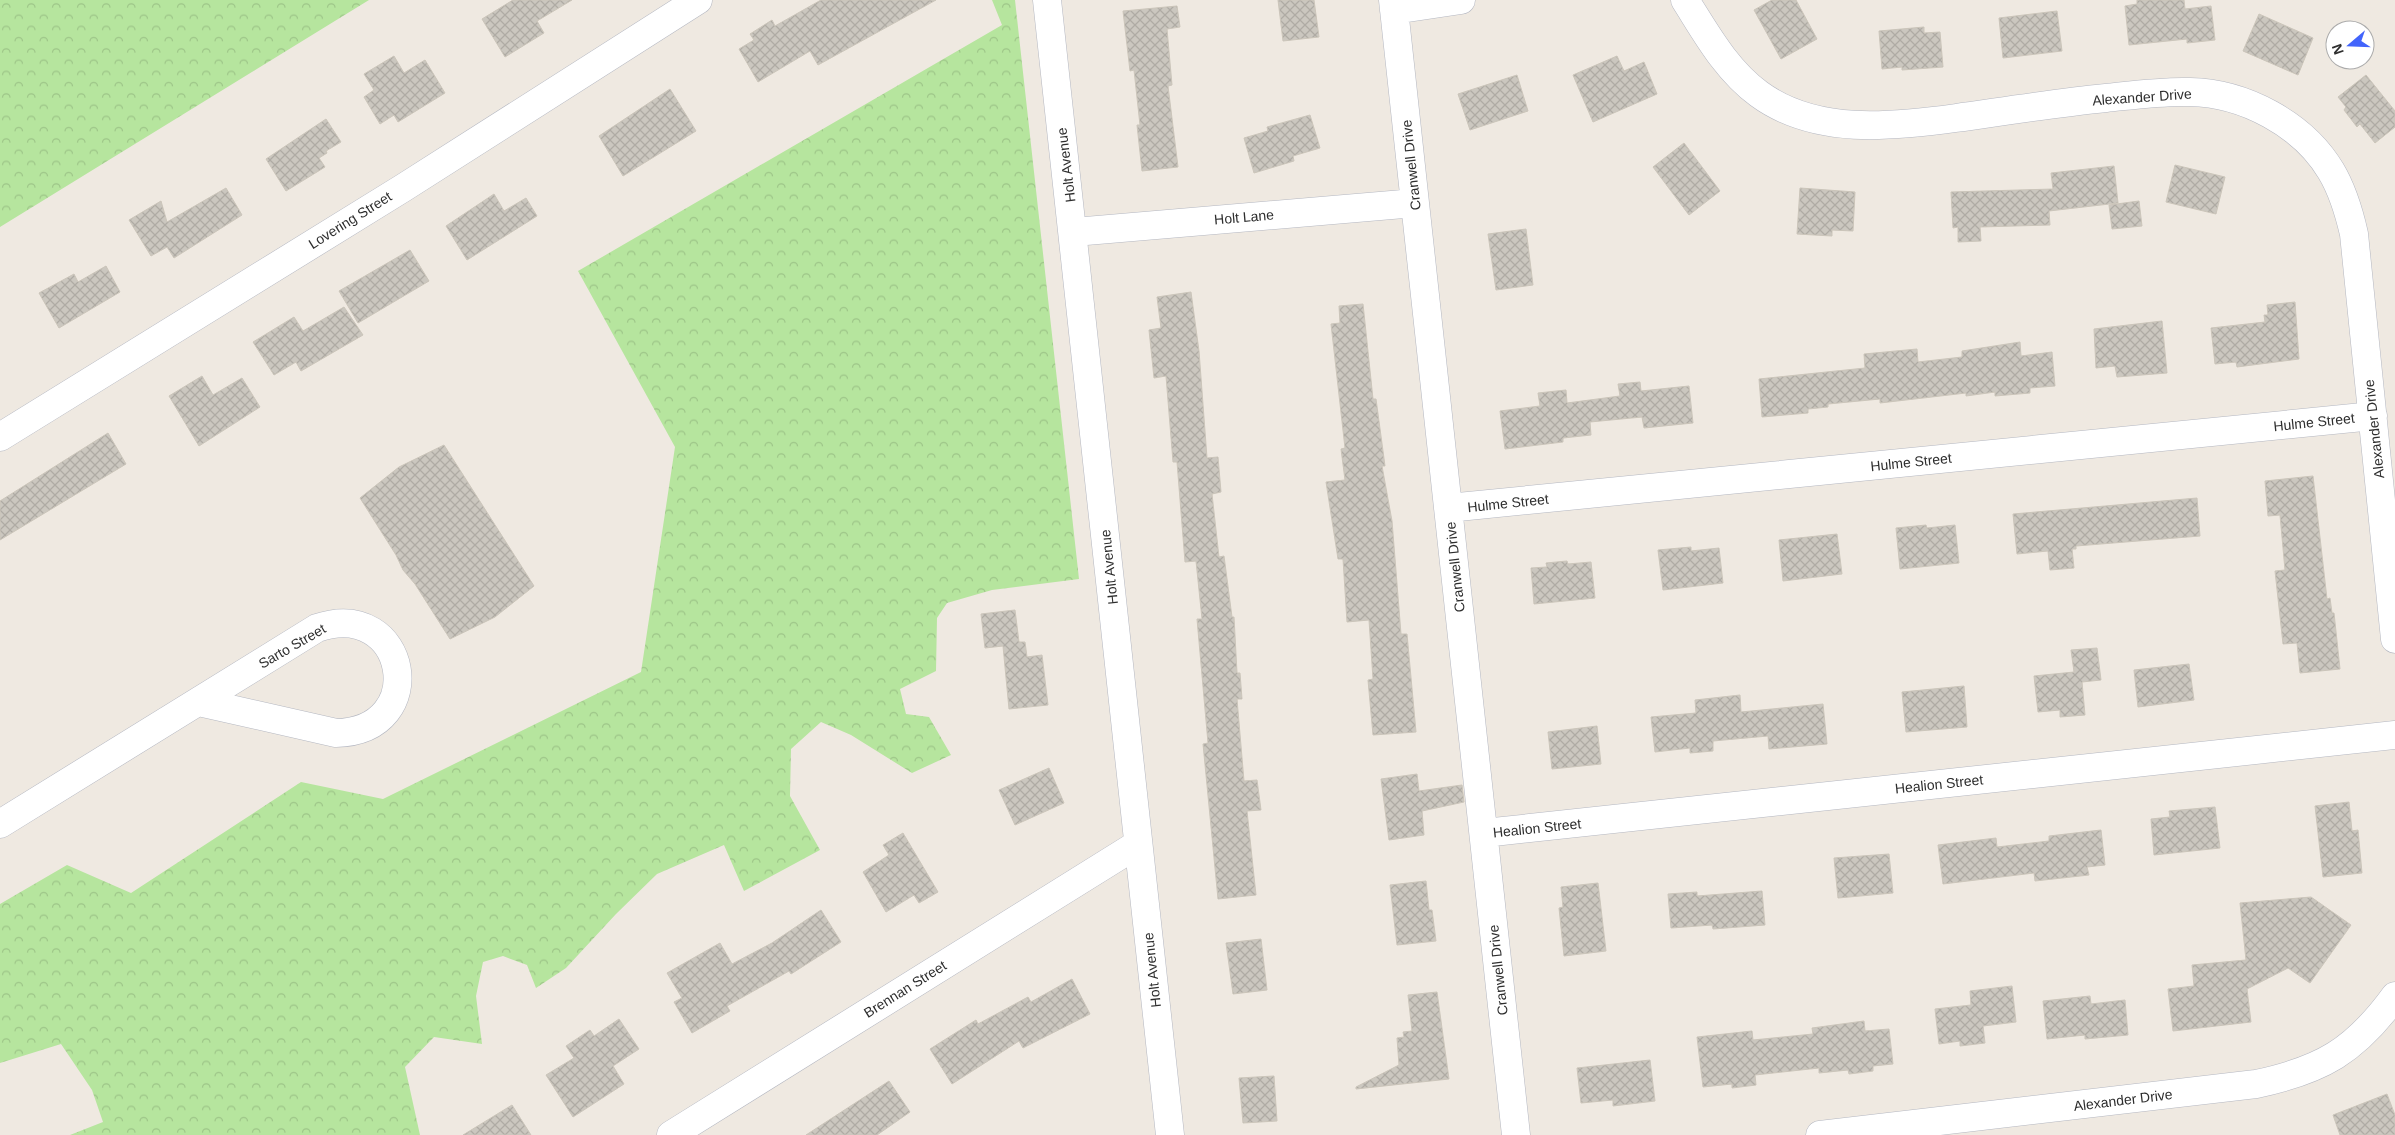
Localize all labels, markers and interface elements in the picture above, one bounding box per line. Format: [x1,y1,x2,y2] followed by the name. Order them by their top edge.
[2325,20,2375,70] north arrow
[2328,42,2347,57] text: N
[2092,86,2192,108] street label: Alexander Drive
[1398,119,1424,211] street label: Cranwell Drive
[1053,126,1079,203] street label: Holt Avenue
[305,188,395,252] street label: Lovering Street
[1213,206,1275,228] street label: Holt Lane
[2361,378,2387,479] street label: Alexander Drive
[2273,410,2356,434] street label: Hulme Street
[1870,450,1953,474] street label: Hulme Street
[1467,491,1550,515] street label: Hulme Street
[1442,521,1468,613] street label: Cranwell Drive
[1097,529,1121,605] street label: Holt Avenue
[256,620,328,672] street label: Sarto Street
[1894,771,1984,797] street label: Healion Street
[1492,815,1582,841] street label: Healion Street
[1485,924,1511,1016] street label: Cranwell Drive
[1140,932,1164,1008] street label: Holt Avenue
[861,957,949,1021] street label: Brennan Street
[2073,1086,2174,1114] street label: Alexander Drive

